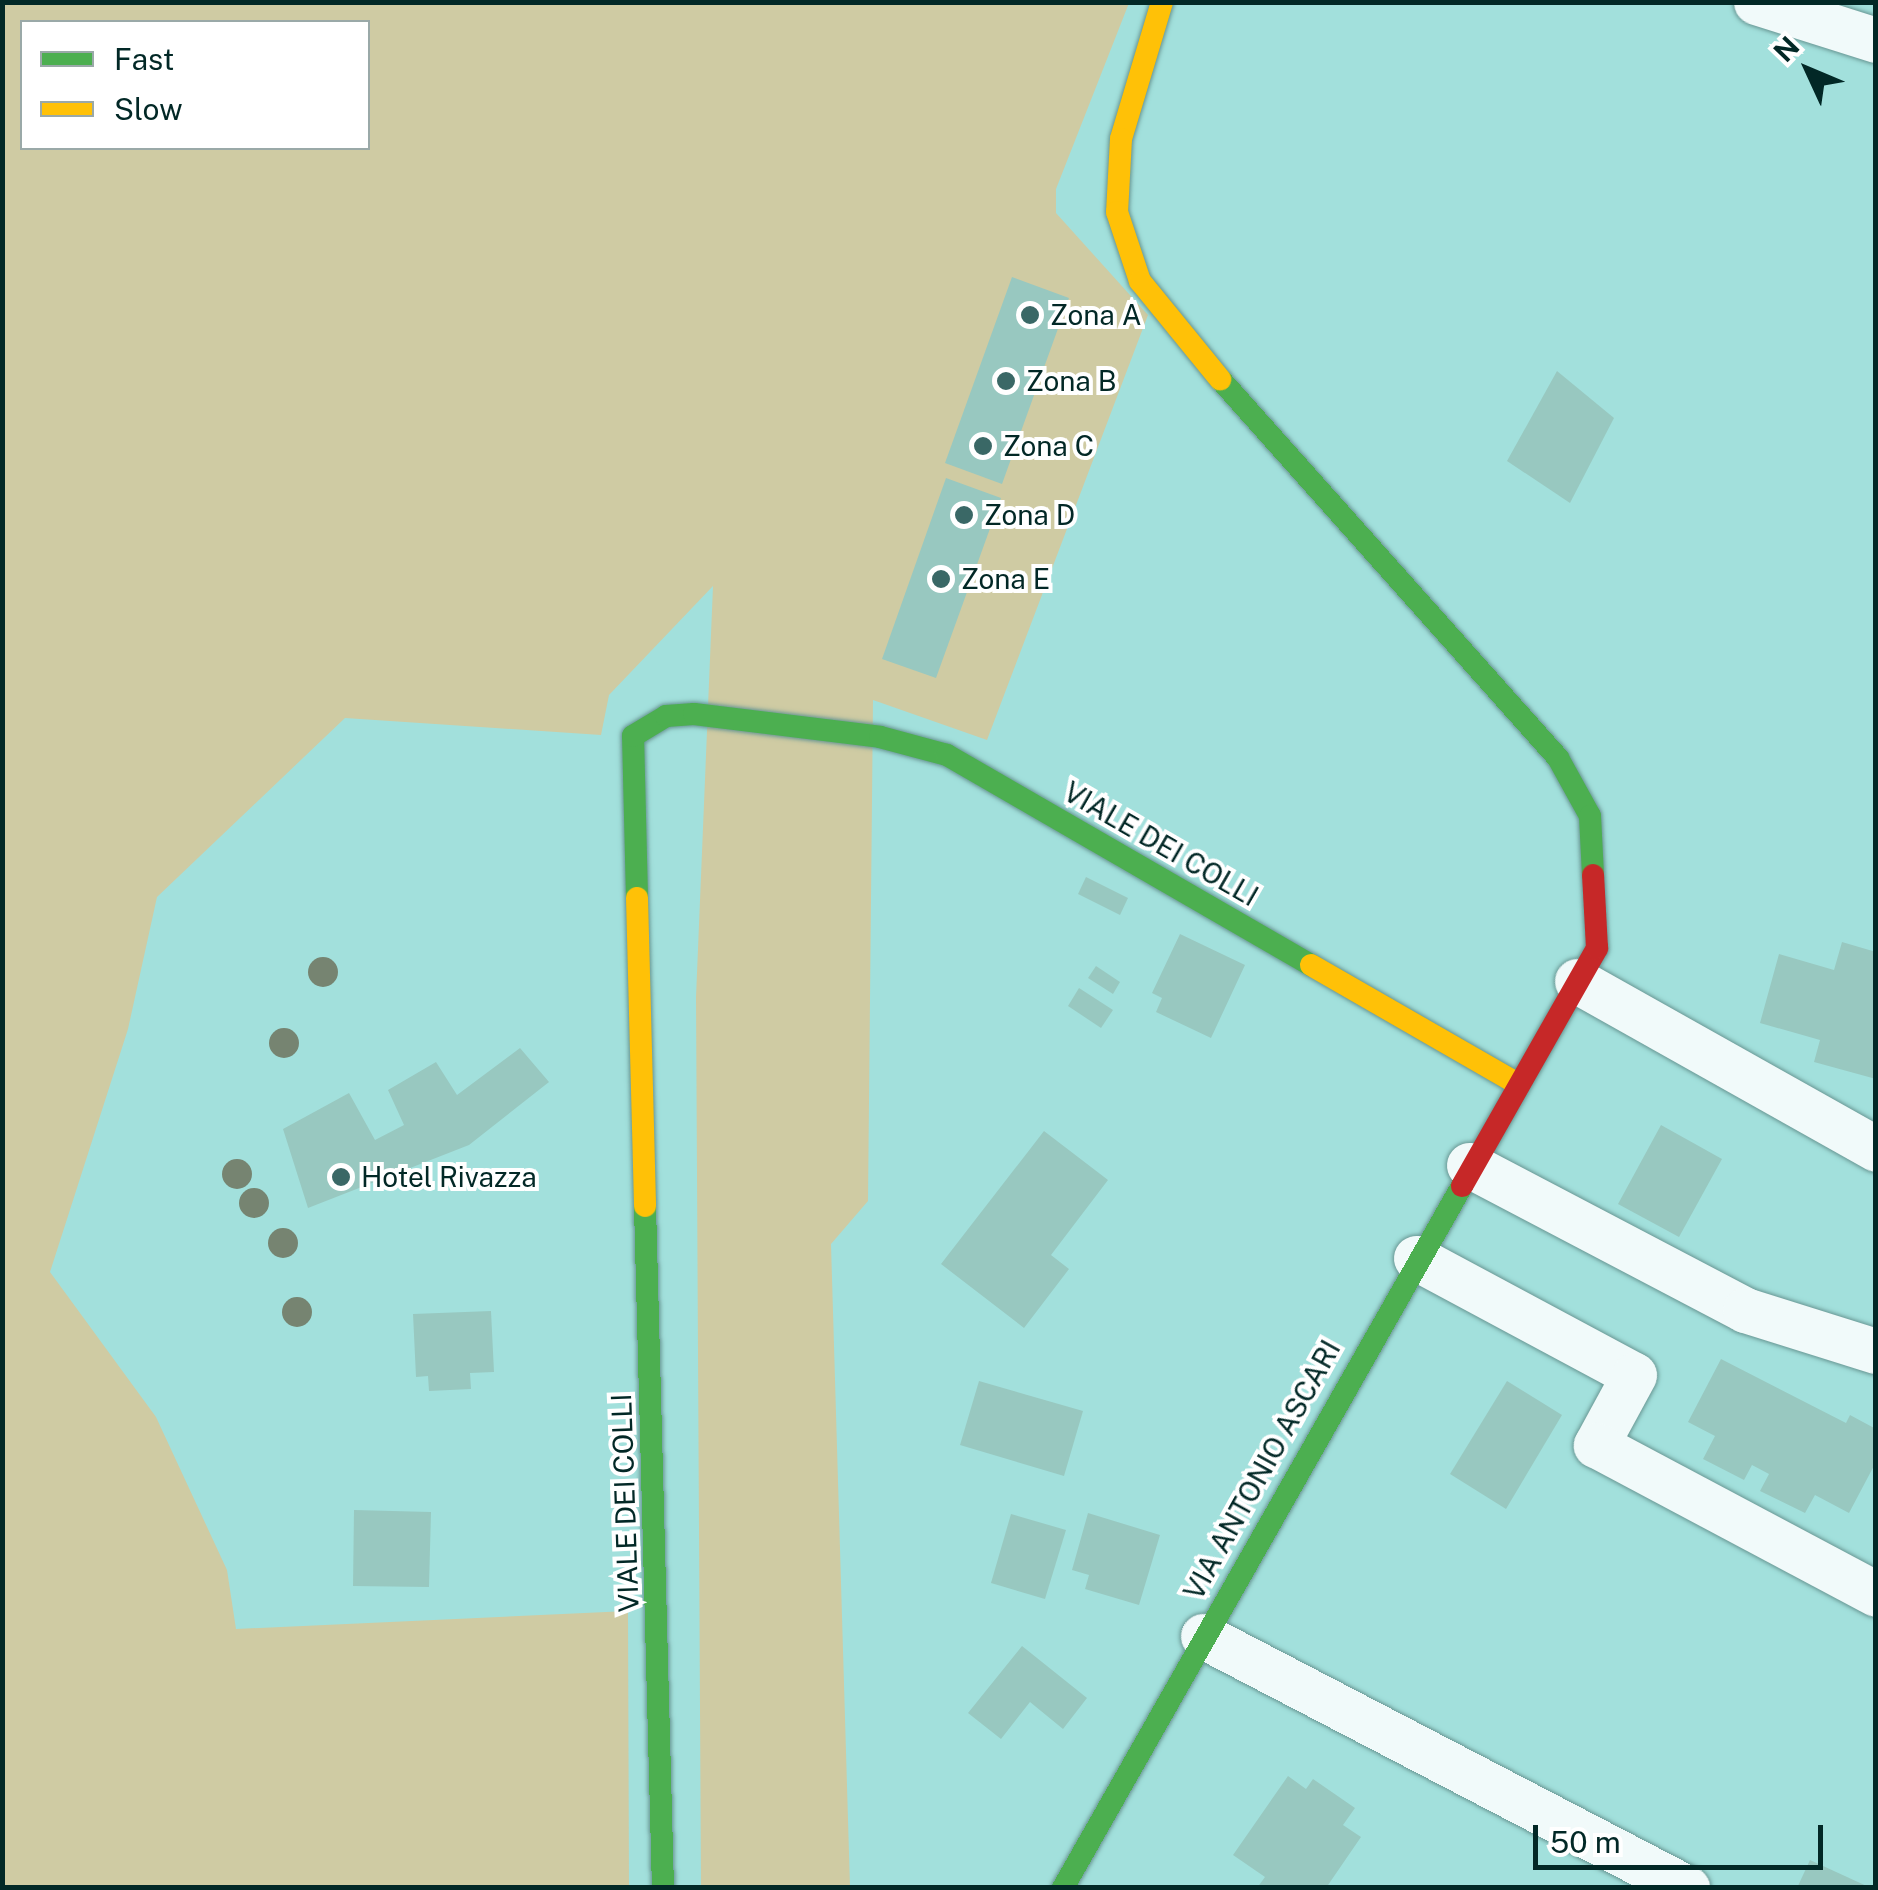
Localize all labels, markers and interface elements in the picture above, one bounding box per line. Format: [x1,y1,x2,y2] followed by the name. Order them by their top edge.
[20,20,370,150] legend
[1758,20,1858,120] north arrow
[1767,29,1806,68] text: N
[114,41,174,77] text: Fast
[114,91,183,127] text: Slow
[1050,298,1142,332] place label: Zona A
[1019,304,1041,326] marker: Zona A
[1026,364,1116,398] place label: Zona B
[995,370,1017,392] marker: Zona B
[1003,429,1094,463] place label: Zona C
[972,435,994,457] marker: Zona C
[984,498,1075,532] place label: Zona D
[953,504,975,526] marker: Zona D
[961,562,1050,596] place label: Zona E
[930,568,952,590] marker: Zona E
[1058,775,1264,913] street label: VIALE DEI COLLI
[361,1160,537,1194] place label: Hotel Rivazza
[330,1166,352,1188] marker: Hotel Rivazza
[1177,1334,1347,1606] street label: VIA ANTONIO ASCARI
[604,1393,646,1613] street label: VIALE DEI COLLI
[1538,1805,1828,1867] scale bar
[1550,1824,1621,1860] text: 50 m

